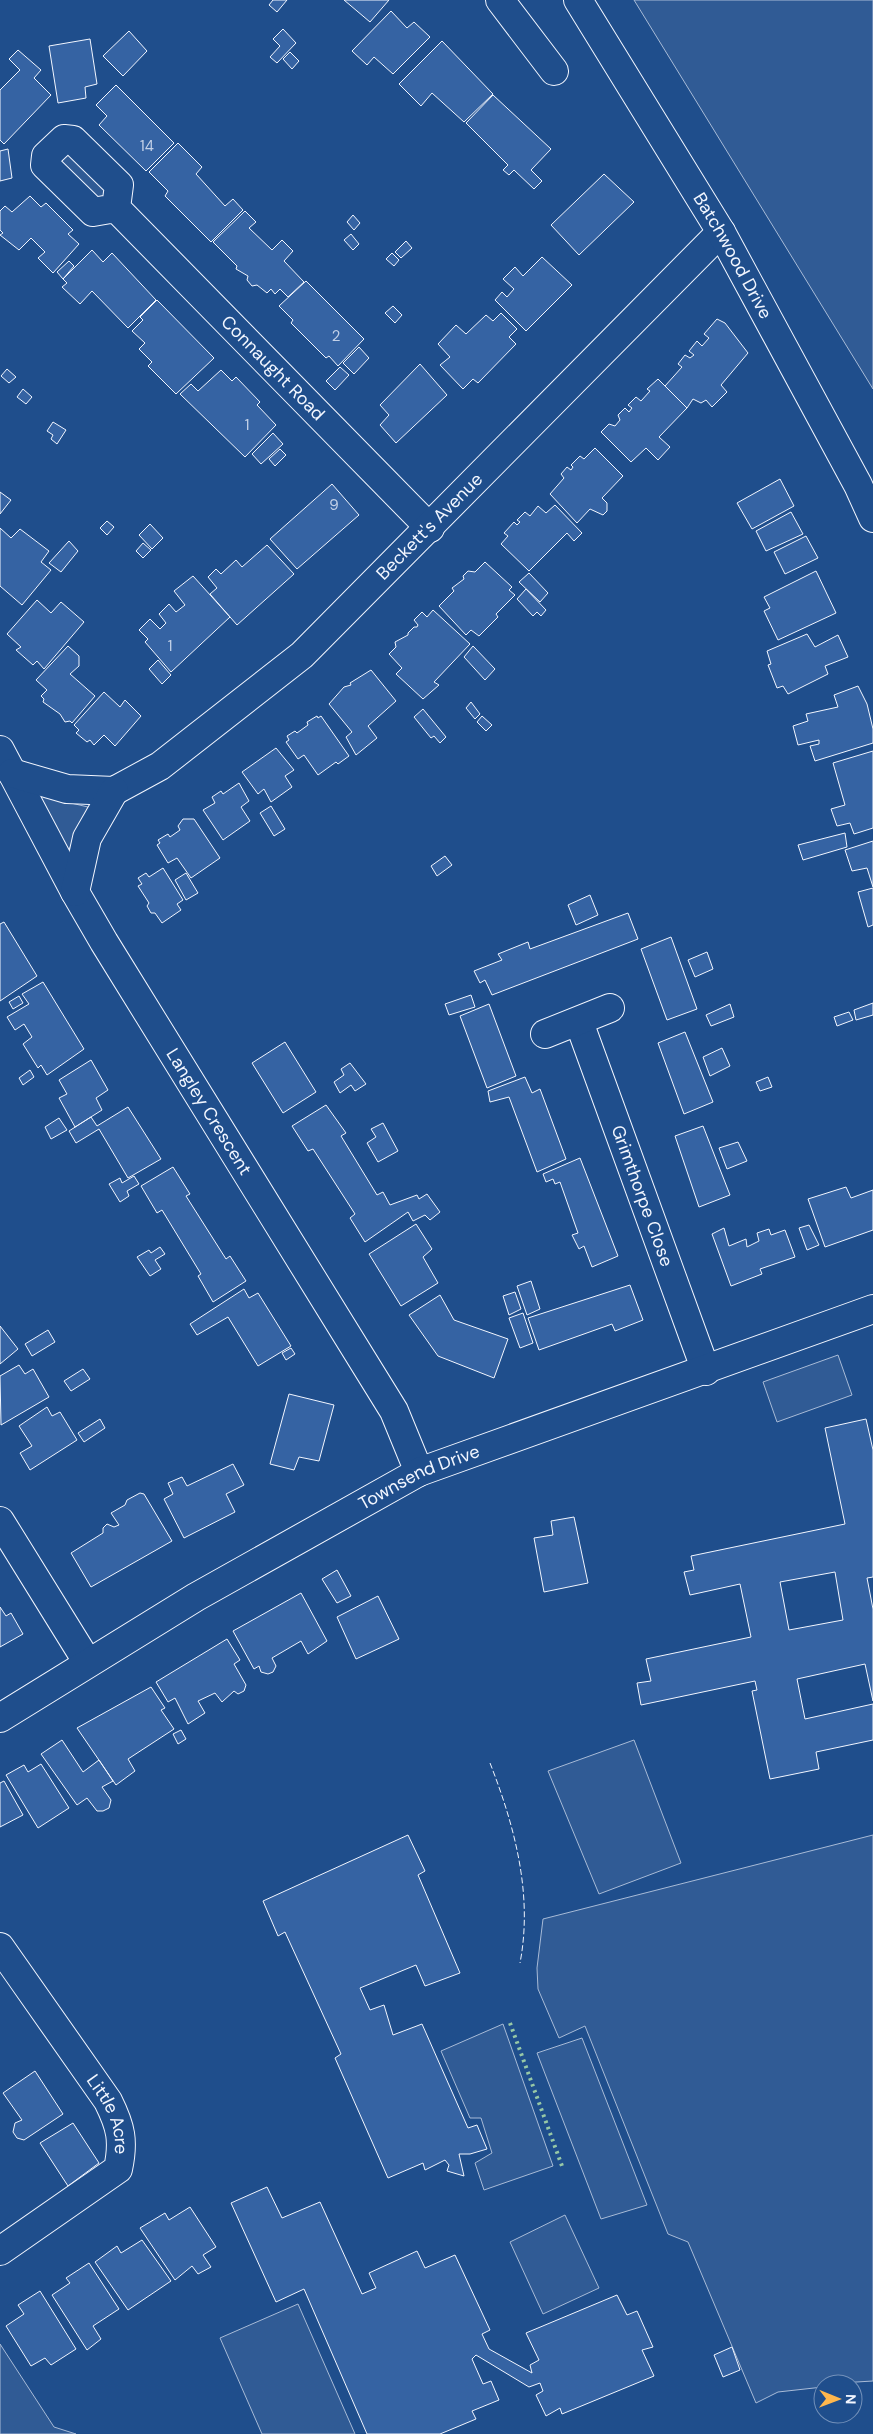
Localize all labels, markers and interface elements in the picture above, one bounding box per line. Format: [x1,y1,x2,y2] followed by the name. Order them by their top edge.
[140,136,154,156] house number: 14
[688,188,778,323] street label: Batchwood Drive
[216,310,330,426] street label: Connaught Road
[332,326,340,346] house number: 2
[245,415,249,435] house number: 1
[371,468,488,585] street label: Beckett's Avenue
[329,495,339,515] house number: 9
[168,636,172,656] house number: 1
[161,1044,257,1180] street label: Langley Crescent
[606,1122,679,1270] street label: Grimthorpe Close
[354,1439,483,1516] street label: Townsend Drive
[81,2070,133,2155] street label: Little Acre
[813,2374,863,2424] north arrow
[842,2394,860,2404] text: N

